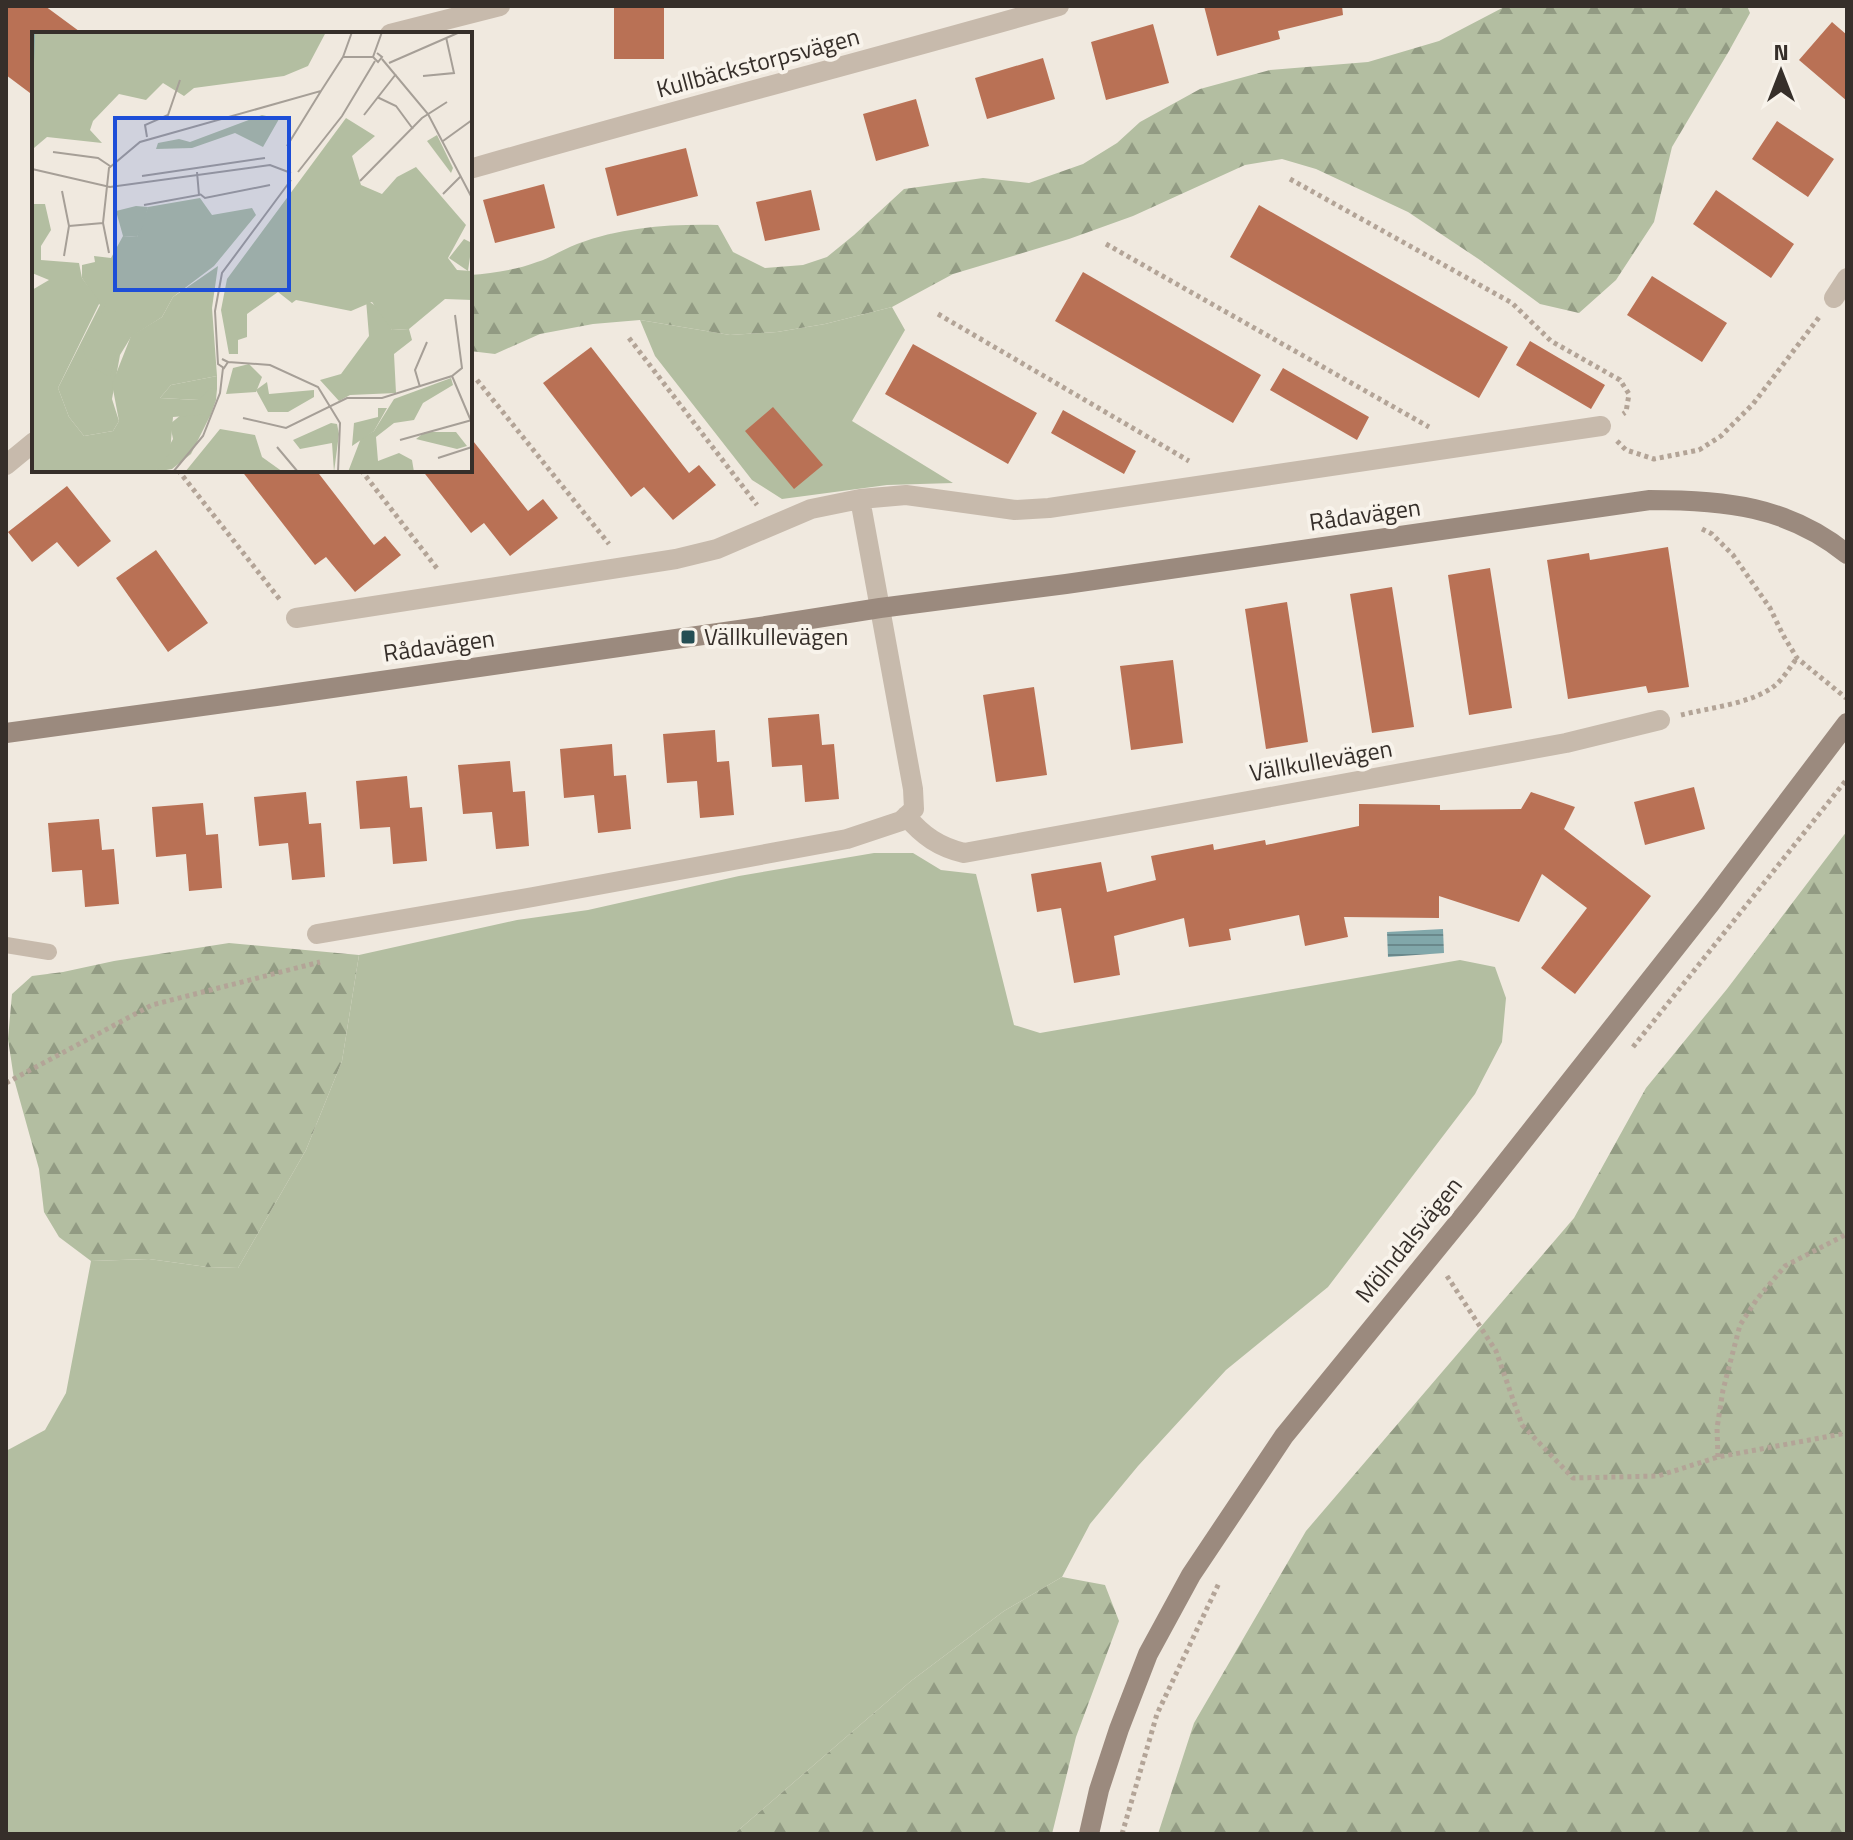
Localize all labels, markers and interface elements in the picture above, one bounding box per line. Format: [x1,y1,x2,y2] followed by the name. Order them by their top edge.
[652,18,863,106] street label: Kullbäckstorpsvägen
[32,32,472,472] inset map
[1741,32,1821,112] north arrow
[1773,35,1789,69] text: N
[1307,488,1423,540] street label: Rådavägen
[704,618,848,654] place label: Vällkullevägen
[381,619,497,671] street label: Rådavägen
[679,628,697,646] marker: Vällkullevägen
[1247,730,1395,790] street label: Vällkullevägen
[1346,1169,1470,1310] street label: Mölndalsvägen

